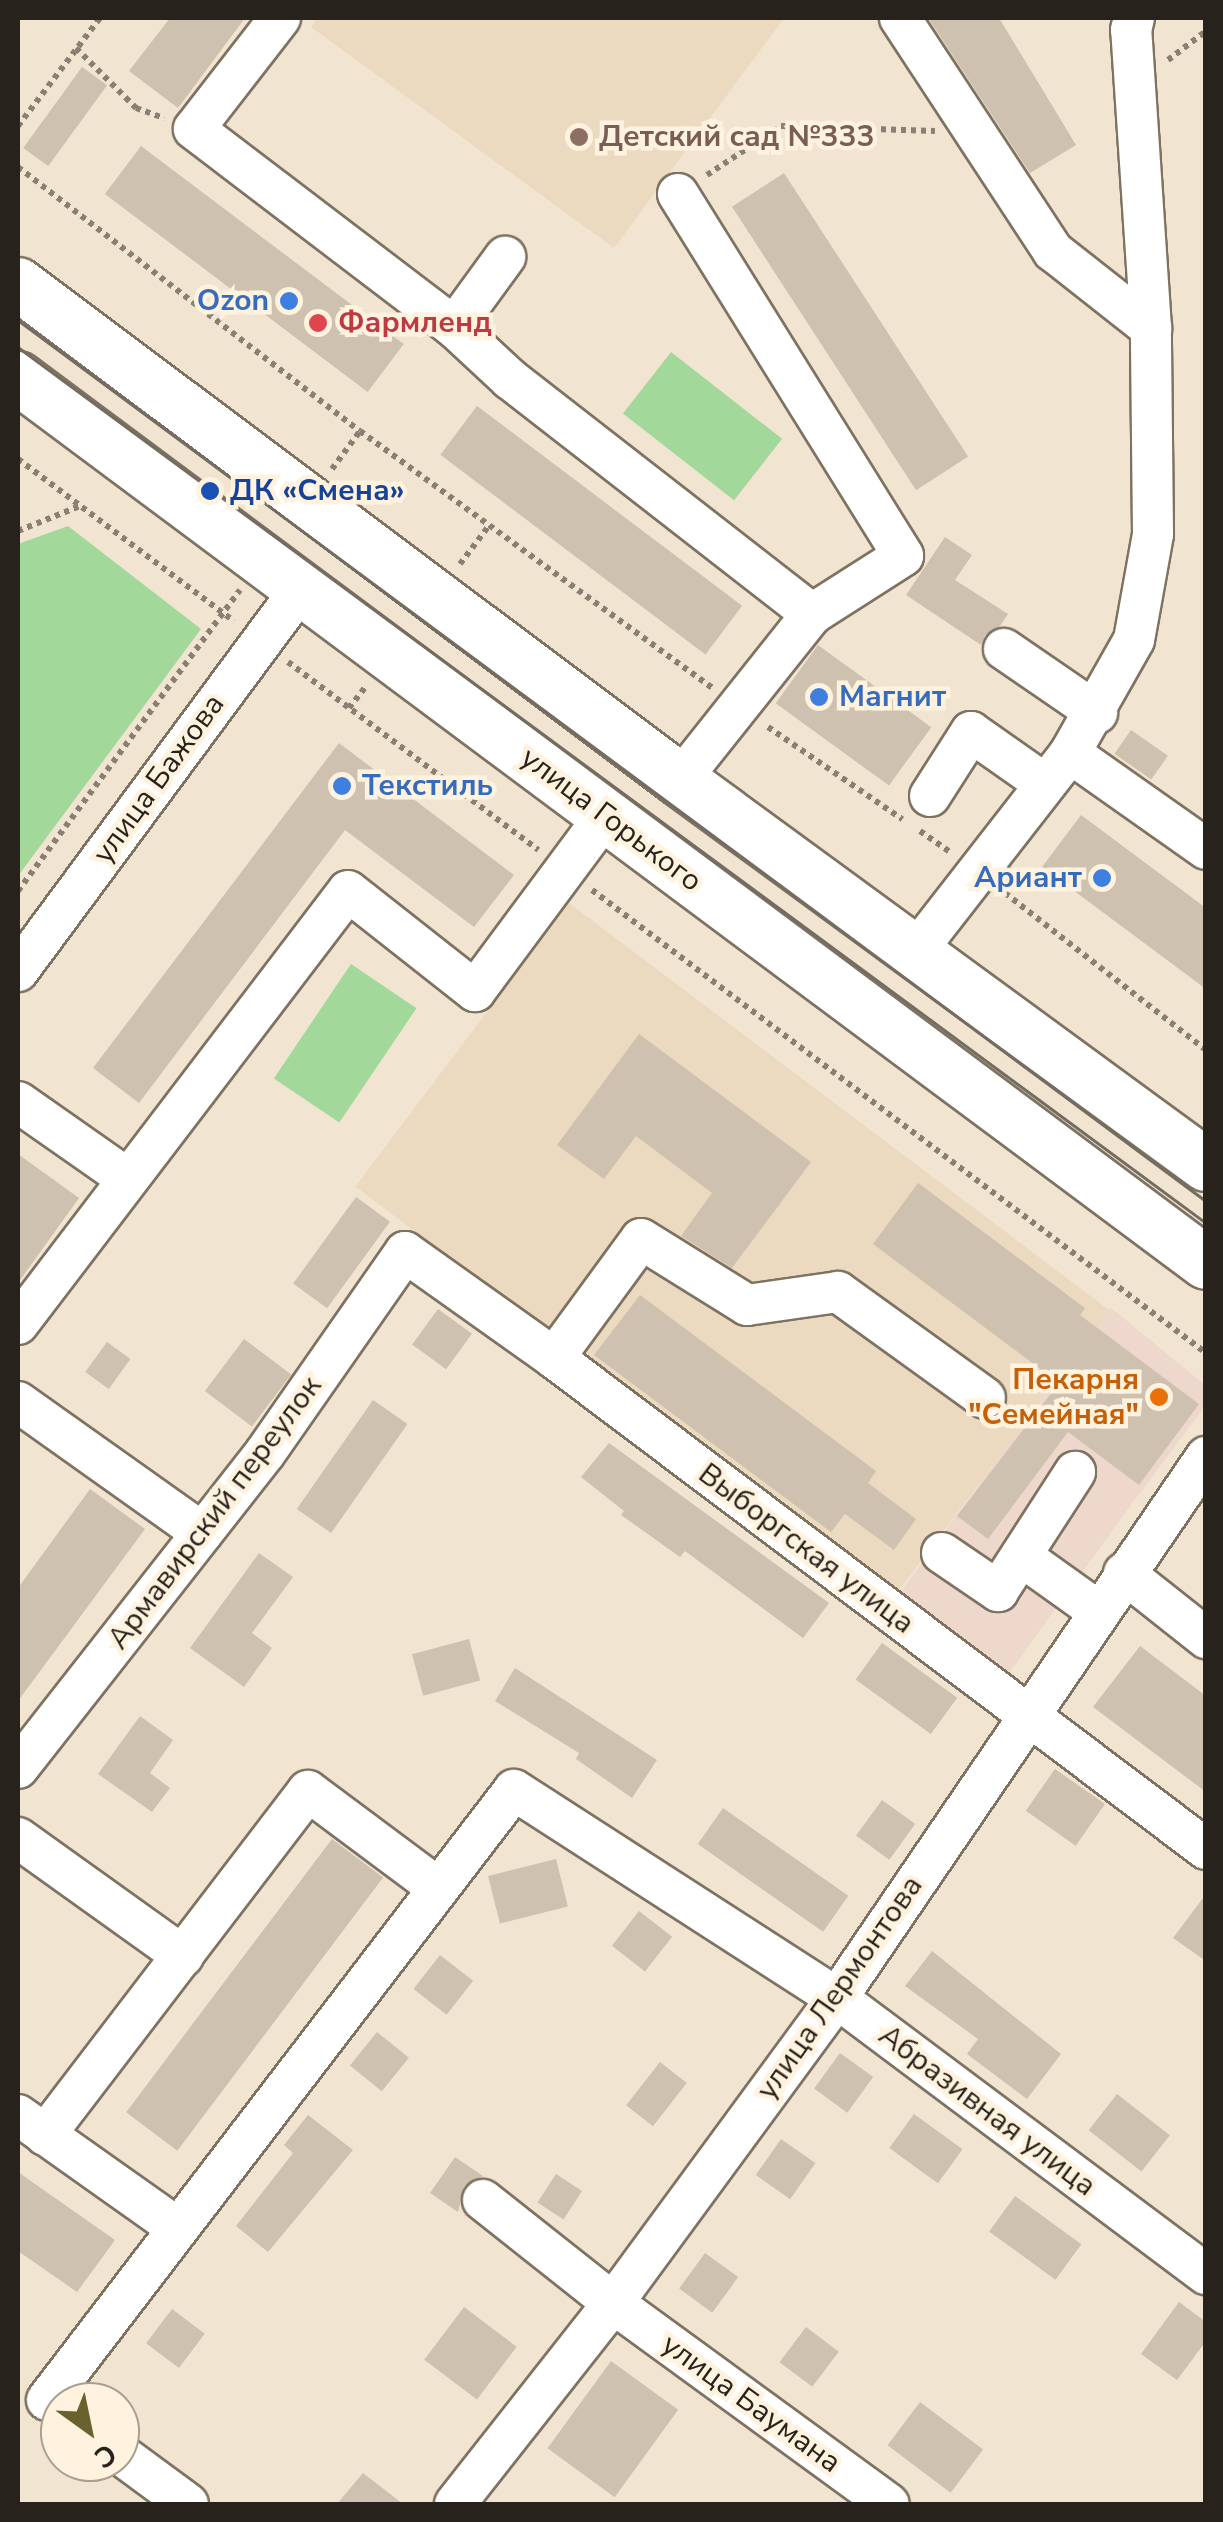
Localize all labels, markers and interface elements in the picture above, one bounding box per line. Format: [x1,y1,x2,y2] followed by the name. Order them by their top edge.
[599,119,875,155] place label: Детский сад №333
[568,126,590,148] marker: Детский сад №333
[197,283,269,319] place label: Ozon
[278,290,300,312] marker: Ozon
[338,305,492,341] place label: Фармленд
[307,312,329,334] marker: Фармленд
[230,473,405,509] place label: ДК «Смена»
[199,480,221,502] marker: ДК «Смена»
[839,679,946,715] place label: Магнит
[808,686,830,708] marker: Магнит
[86,687,232,871] street label: улица Бажова
[513,740,709,900] street label: улица Горького
[362,768,493,804] place label: Текстиль
[331,775,353,797] marker: Текстиль
[974,860,1082,896] place label: Ариант
[1091,867,1113,889] marker: Ариант
[968,1362,1139,1432] place label: Пекарня "Семейная"
[101,1369,329,1657] street label: Армавирский переулок
[1148,1386,1170,1408] marker: Пекарня "Семейная"
[691,1456,921,1642] street label: Выборгская улица
[749,1869,931,2107] street label: улица Лермонтова
[871,2018,1103,2204] street label: Абразивная улица
[654,2327,848,2481] street label: улица Баумана
[40,2382,140,2482] north arrow
[87,2434,124,2477] text: С

